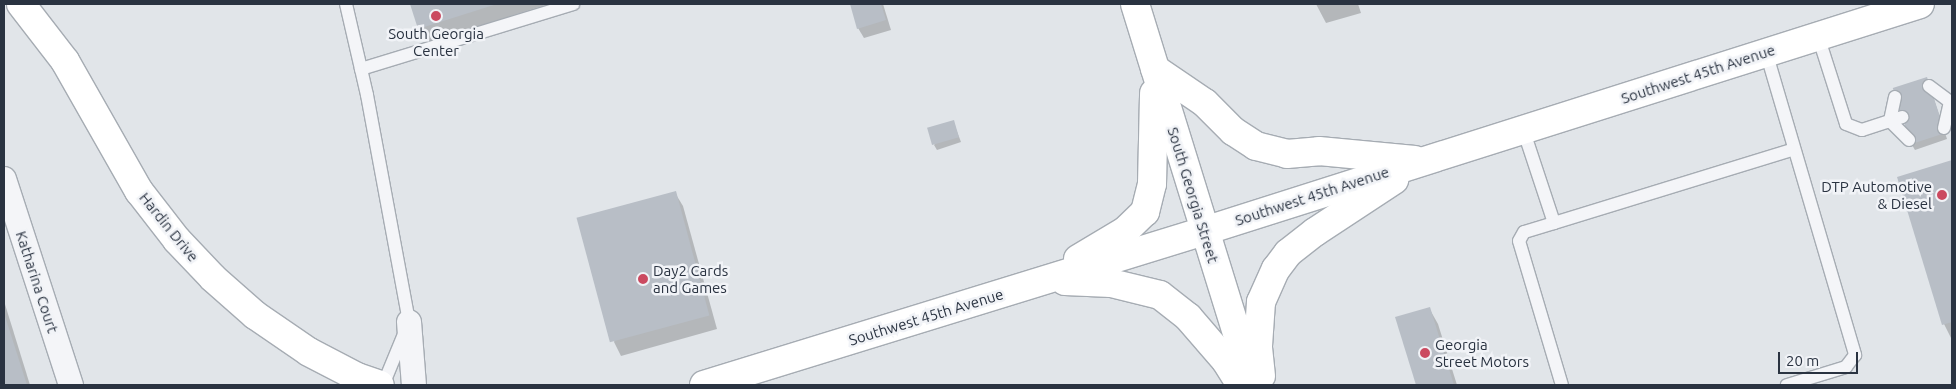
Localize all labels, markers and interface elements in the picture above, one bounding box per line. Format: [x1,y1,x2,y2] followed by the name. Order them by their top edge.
[430,10,442,22] marker: South Georgia Center
[388,24,484,59] place label: South Georgia Center
[1619,41,1777,107] street label: Southwest 45th Avenue
[1164,125,1222,265] street label: South Georgia Street
[1233,163,1391,229] street label: Southwest 45th Avenue
[1821,177,1932,212] place label: DTP Automotive & Diesel
[136,189,202,265] street label: Hardin Drive
[1936,189,1948,201] marker: DTP Automotive & Diesel
[12,229,62,335] street label: Katharina Court
[653,261,728,296] place label: Day2 Cards and Games
[637,273,649,285] marker: Day2 Cards and Games
[847,285,1005,349] street label: Southwest 45th Avenue
[1435,335,1529,370] place label: Georgia Street Motors
[1781,342,1861,374] scale bar
[1419,347,1431,359] marker: Georgia Street Motors
[1786,352,1819,369] text: 20 m

